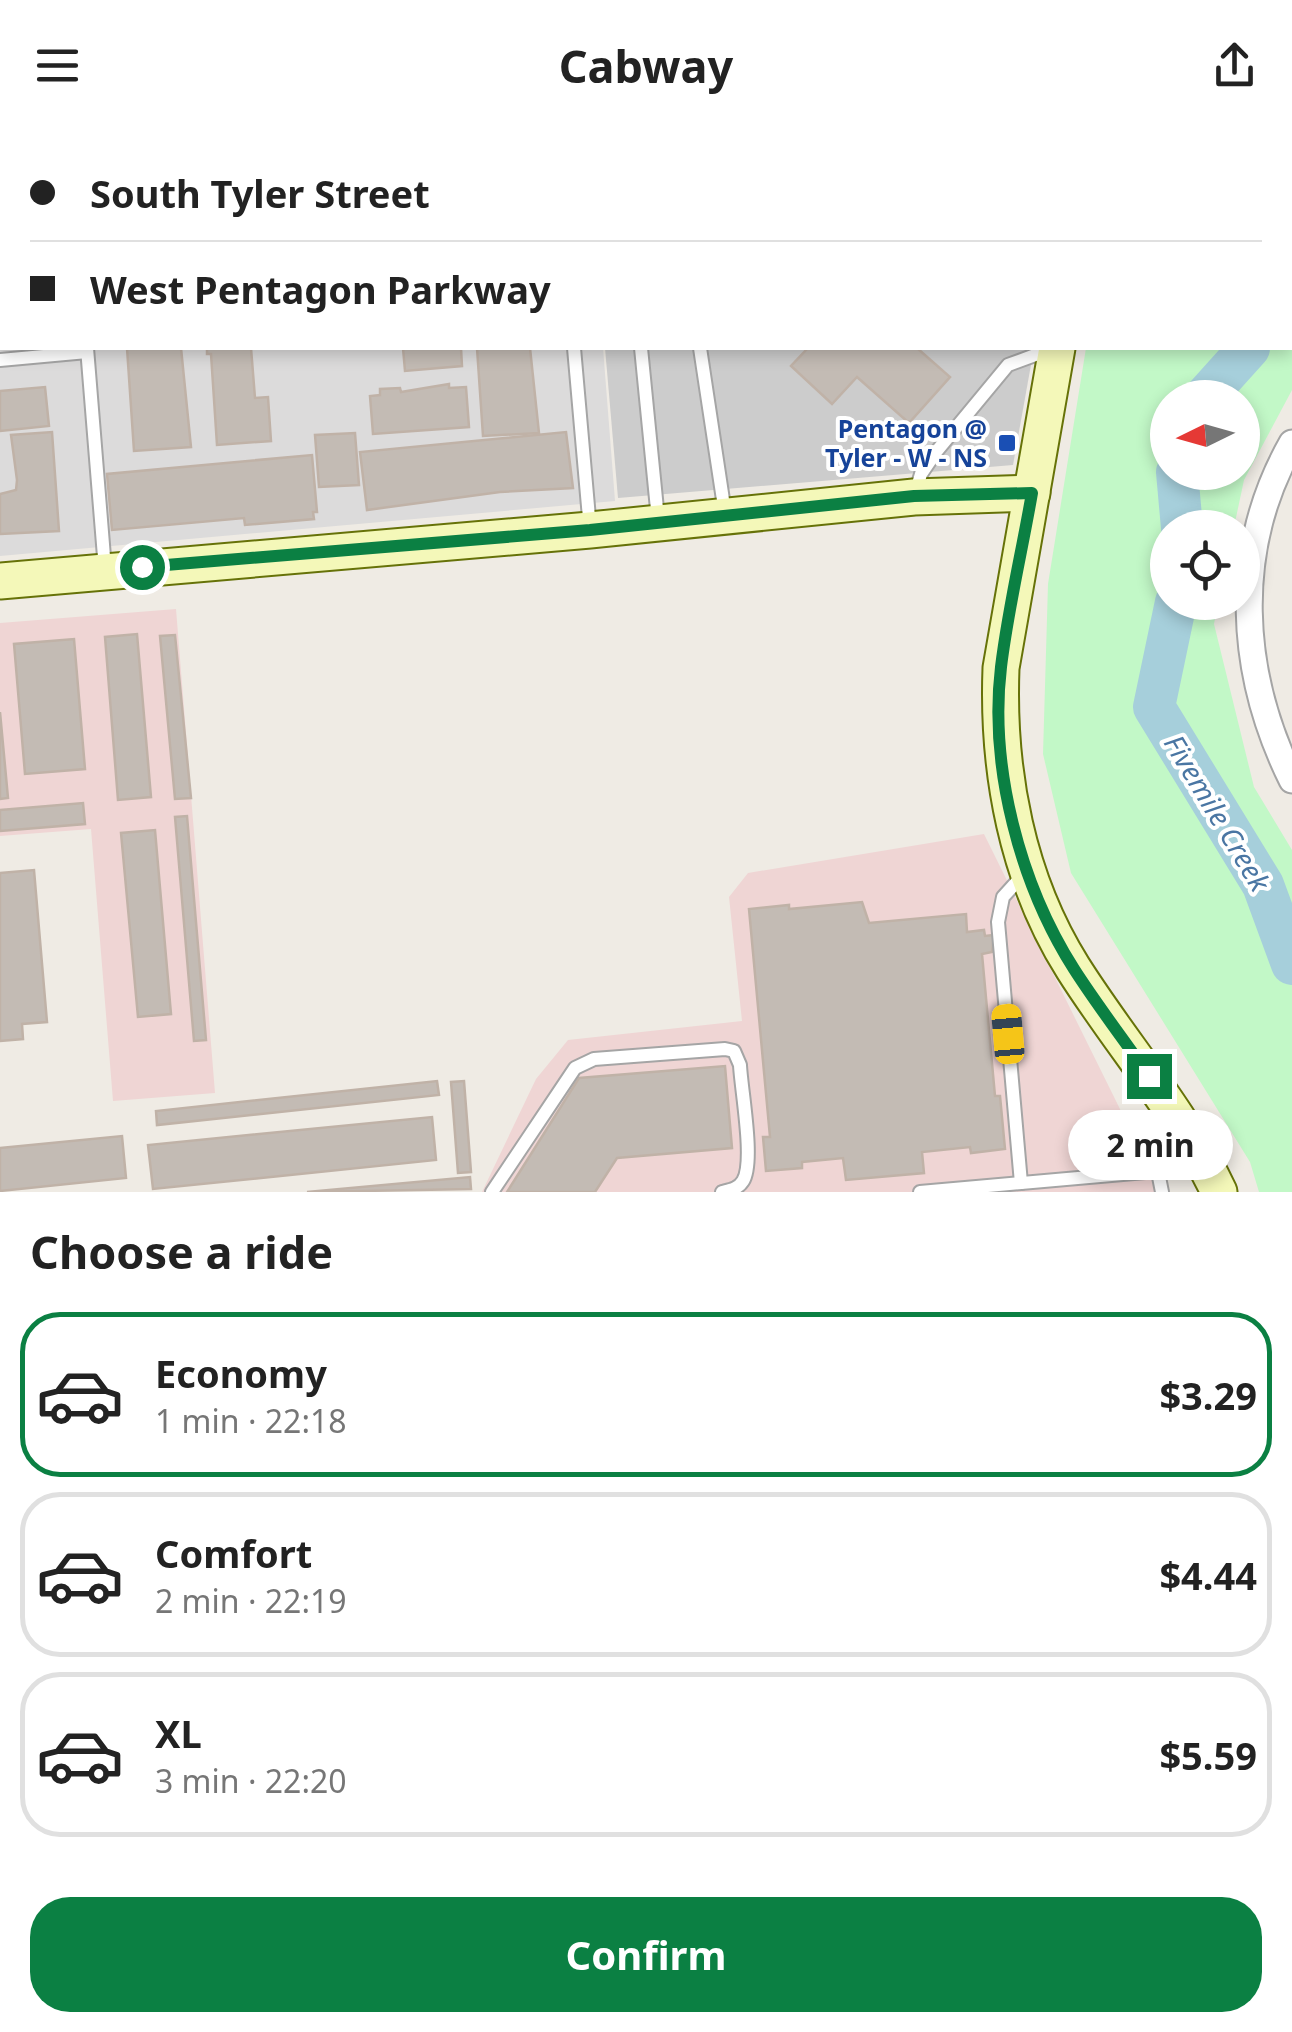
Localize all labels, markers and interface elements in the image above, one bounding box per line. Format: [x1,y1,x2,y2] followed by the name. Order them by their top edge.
[559,35,733,96] text: Cabway
[30,38,85,93] icon: menu
[1207,38,1262,93] icon: share
[90,167,430,219] text: South Tyler Street
[90,263,551,315] text: West Pentagon Parkway
[1150,380,1260,490] north arrow
[1150,380,1260,620] map controls
[825,411,987,474] place label: Pentagon @ Tyler - W - NS
[996,432,1018,454] marker: Pentagon @ Tyler - W - NS
[1150,510,1260,620] button: locate
[120,545,165,590] route start
[1156,727,1280,899] water label: Fivemile Creek
[990,1003,1026,1065] car
[1127,1054,1172,1099] route end
[1066,1111,1232,1181] callout: 2 min
[1106,1123,1195,1166] text: 2 min
[30,1221,333,1282] text: Choose a ride
[155,1347,327,1399] text: Economy
[35,1350,125,1440] icon: car
[1159,1369,1257,1421] text: $3.29
[155,1399,347,1442] text: 1 min · 22:18
[155,1527,312,1579] text: Comfort
[35,1530,125,1620] icon: car
[1159,1549,1257,1601] text: $4.44
[155,1579,347,1622] text: 2 min · 22:19
[155,1707,202,1759] text: XL
[35,1710,125,1800] icon: car
[1159,1729,1257,1781] text: $5.59
[155,1759,347,1802] text: 3 min · 22:20
[30,1897,1262,2012] button: Confirm

